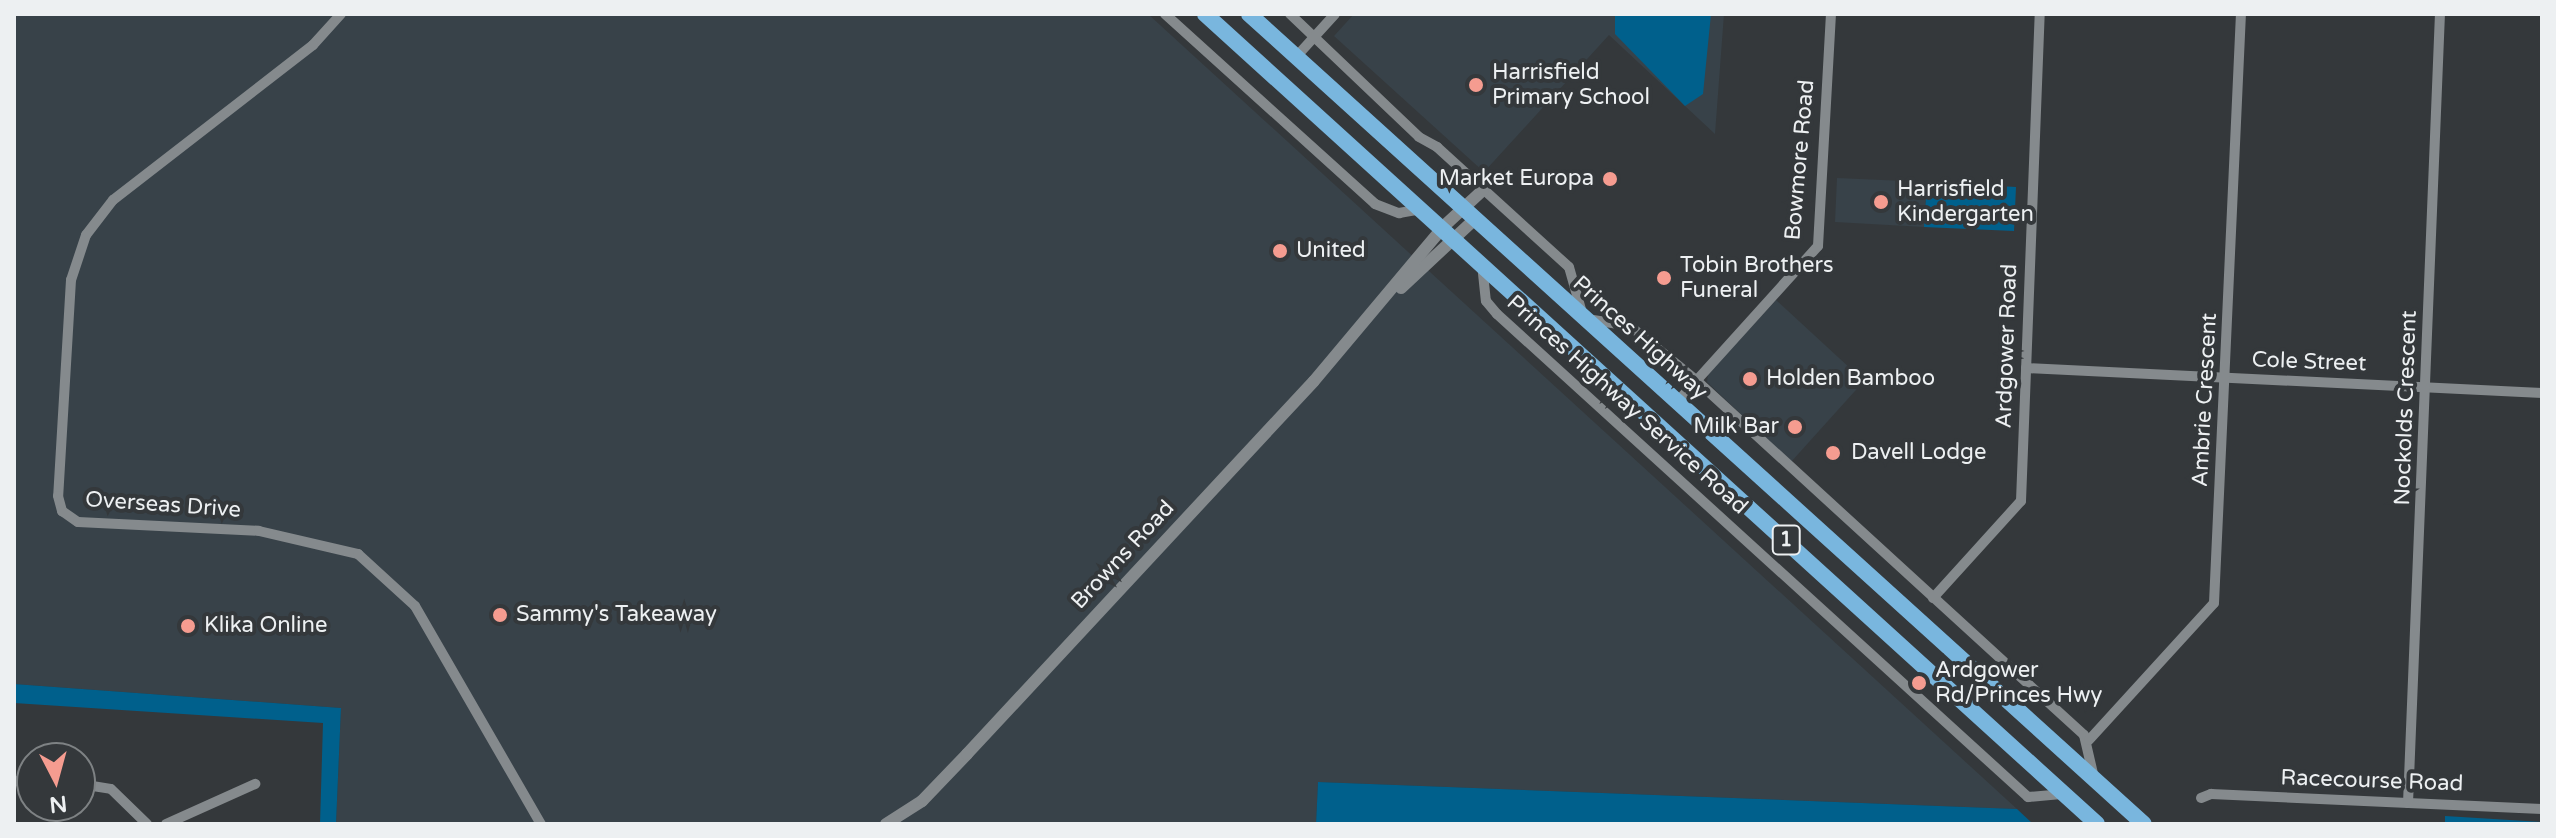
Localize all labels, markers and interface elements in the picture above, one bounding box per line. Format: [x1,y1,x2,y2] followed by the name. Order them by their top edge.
[1492,59,1650,110] place label: Harrisfield Primary School
[1467,76,1485,94] marker: Harrisfield Primary School
[1780,79,1820,241] street label: Bowmore Road
[1439,166,1594,192] place label: Market Europa
[1601,170,1619,188] marker: Market Europa
[1897,176,2034,228] place label: Harrisfield Kindergarten
[1872,193,1890,211] marker: Harrisfield Kindergarten
[1296,238,1366,264] place label: United
[1271,242,1289,260] marker: United
[1680,252,1834,304] place label: Tobin Brothers Funeral
[1991,263,2023,429] street label: Ardgower Road
[1655,269,1673,287] marker: Tobin Brothers Funeral
[1567,270,1713,406] street label: Princes Highway
[1501,290,1753,520] street label: Princes Highway Service Road
[2389,310,2423,506] street label: Nockolds Crescent
[2187,312,2223,488] street label: Ambrie Crescent
[2251,347,2367,377] street label: Cole Street
[1766,366,1935,392] place label: Holden Bamboo
[1741,370,1759,388] marker: Holden Bamboo
[1693,414,1779,440] place label: Milk Bar
[1786,418,1804,436] marker: Milk Bar
[1851,440,1986,466] place label: Davell Lodge
[1822,442,1844,464] marker: Davell Lodge
[84,486,242,524] street label: Overseas Drive
[1066,495,1180,615] street label: Browns Road
[1770,524,1802,556] road number: 1
[516,602,717,628] place label: Sammy's Takeaway
[491,606,509,624] marker: Sammy's Takeaway
[204,613,327,639] place label: Klika Online
[179,617,197,635] marker: Klika Online
[1935,657,2102,708] place label: Ardgower Rd/Princes Hwy
[1910,674,1928,692] marker: Ardgower Rd/Princes Hwy
[16,742,96,822] north arrow
[2280,765,2464,797] street label: Racecourse Road
[48,790,68,818] text: N

